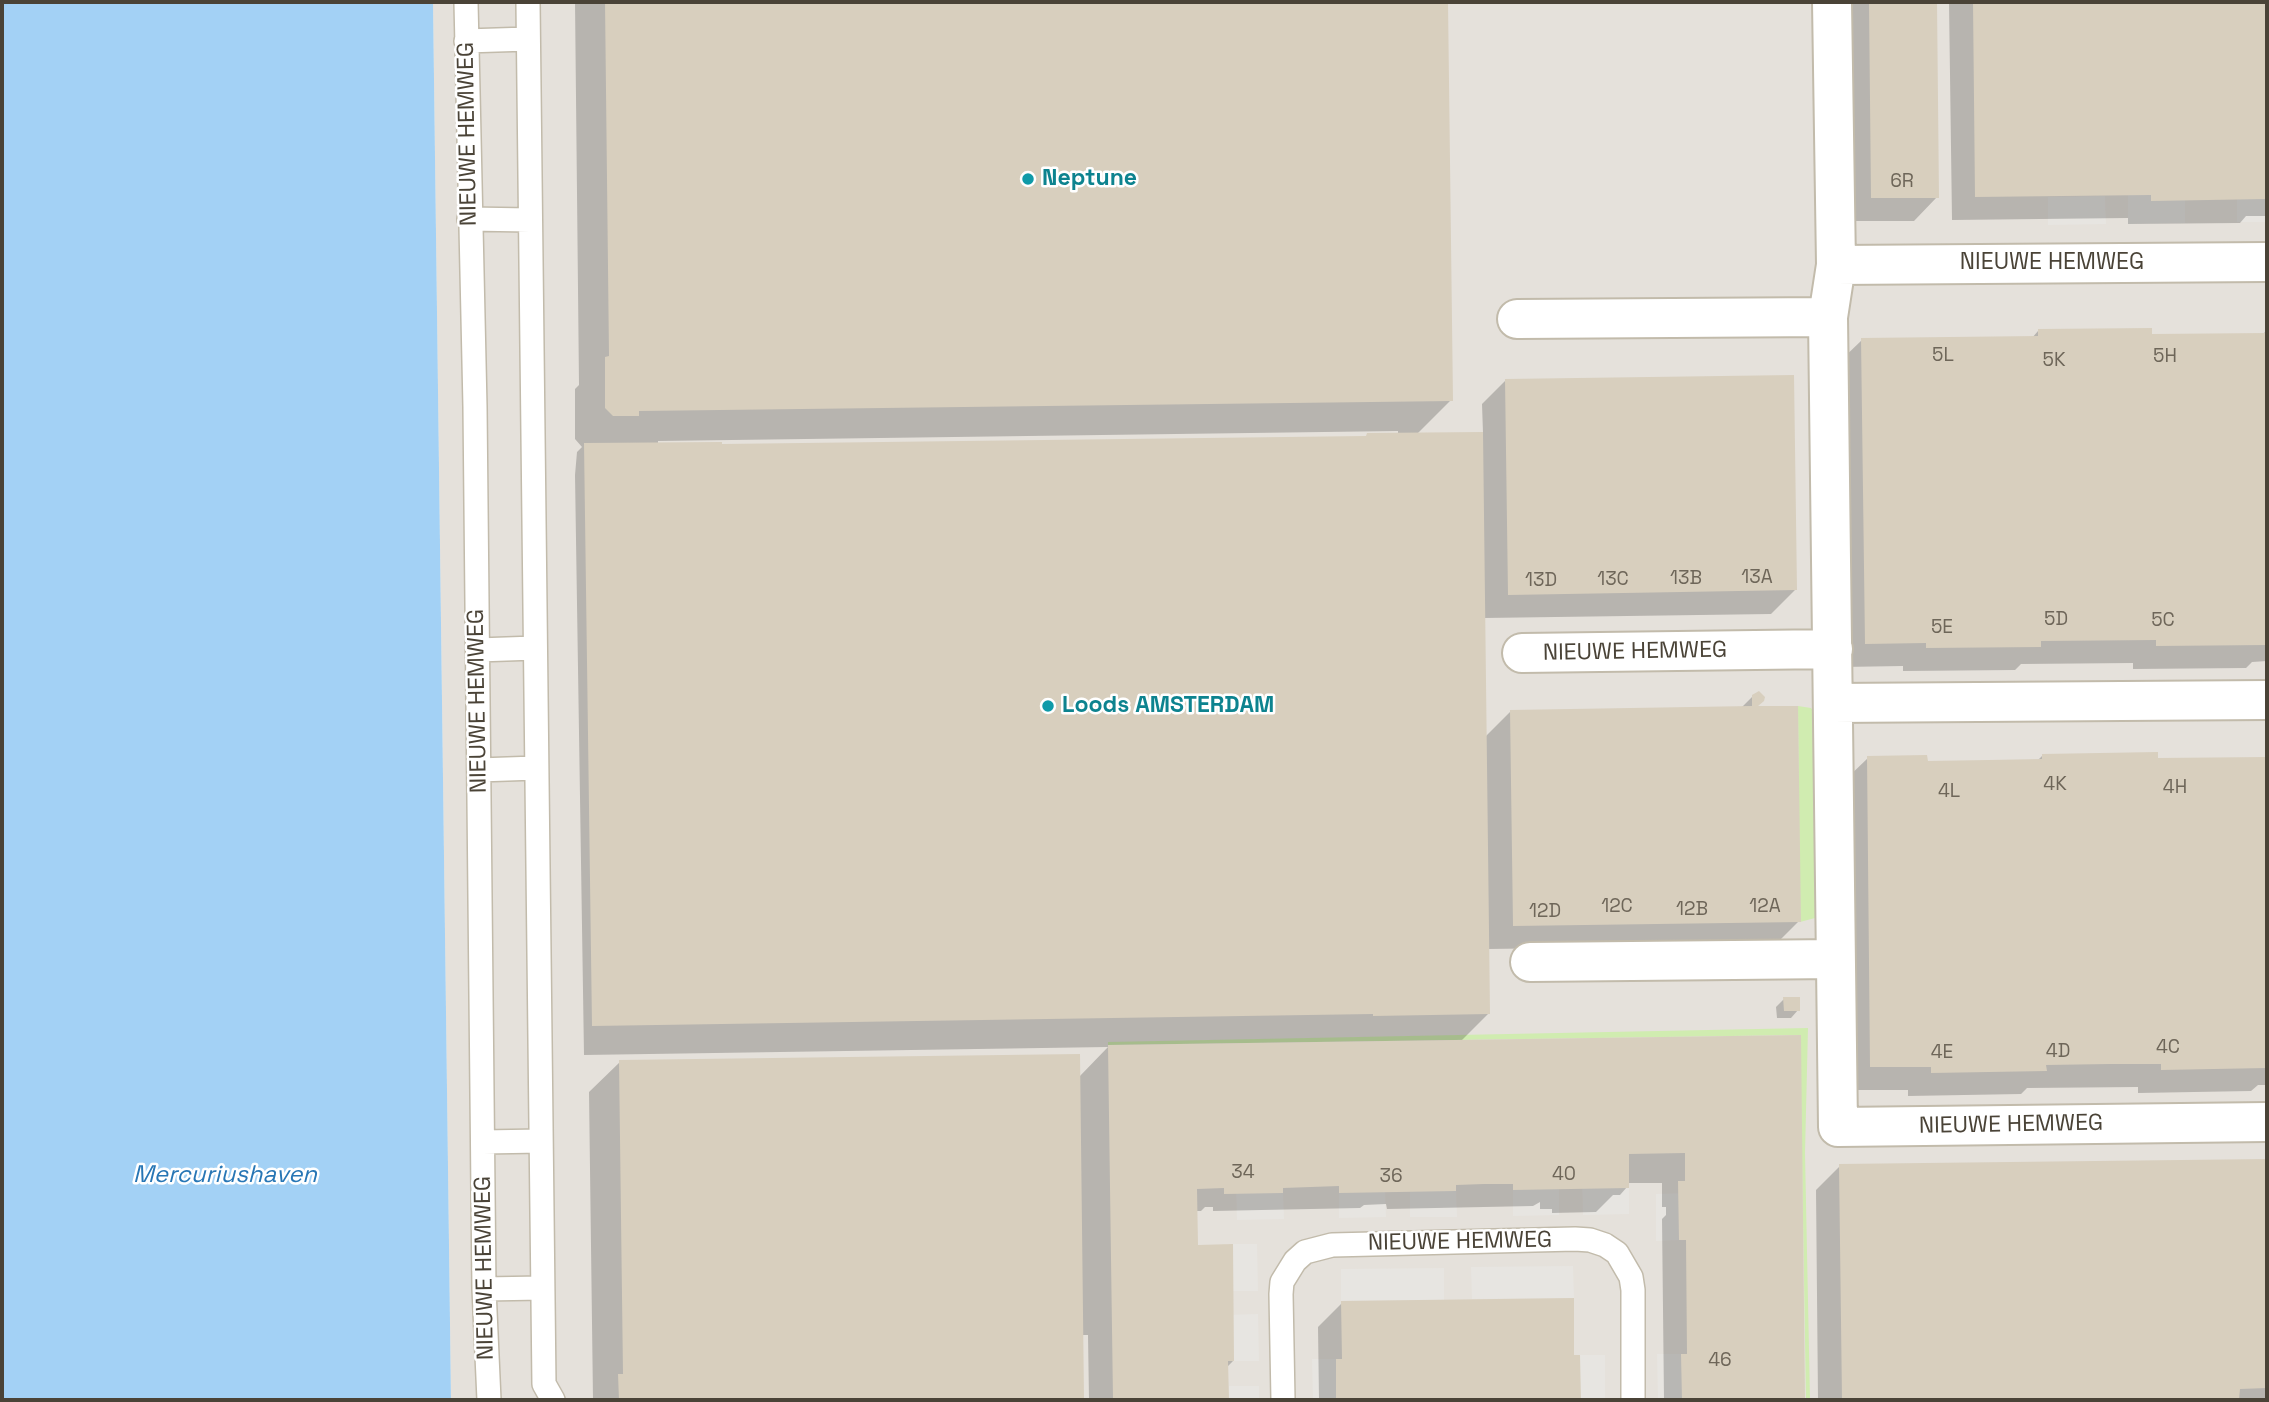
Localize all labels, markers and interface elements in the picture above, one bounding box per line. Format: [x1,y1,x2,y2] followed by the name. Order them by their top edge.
[453,42,483,226] street label: NIEUWE HEMWEG
[1042,165,1137,193] place label: Neptune
[1020,171,1036,187] marker: Neptune
[1890,171,1914,193] house number: 6R
[1960,249,2144,277] street label: NIEUWE HEMWEG
[1932,345,1954,367] house number: 5L
[2153,346,2177,368] house number: 5H
[2043,350,2065,372] house number: 5K
[1741,567,1773,589] house number: 13A
[1670,568,1702,590] house number: 13B
[1597,569,1629,591] house number: 13C
[1525,570,1557,592] house number: 13D
[463,609,493,793] street label: NIEUWE HEMWEG
[2044,609,2068,631] house number: 5D
[2151,610,2175,632] house number: 5C
[1931,617,1953,639] house number: 5E
[1543,637,1727,667] street label: NIEUWE HEMWEG
[1062,692,1274,720] place label: Loods AMSTERDAM
[1040,698,1056,714] marker: Loods AMSTERDAM
[2043,774,2067,796] house number: 4K
[2163,777,2187,799] house number: 4H
[1938,781,1960,803] house number: 4L
[1601,896,1633,918] house number: 12C
[1749,896,1781,918] house number: 12A
[1676,899,1708,921] house number: 12B
[1529,901,1561,923] house number: 12D
[2156,1037,2180,1059] house number: 4C
[2046,1041,2070,1063] house number: 4D
[1931,1042,1953,1064] house number: 4E
[1919,1110,2103,1140] street label: NIEUWE HEMWEG
[133,1161,317,1189] water label: Mercuriushaven
[1231,1162,1255,1184] house number: 34
[1552,1164,1576,1186] house number: 40
[1379,1166,1403,1188] house number: 36
[470,1176,500,1360] street label: NIEUWE HEMWEG
[1368,1227,1552,1257] street label: NIEUWE HEMWEG
[1708,1350,1732,1372] house number: 46

